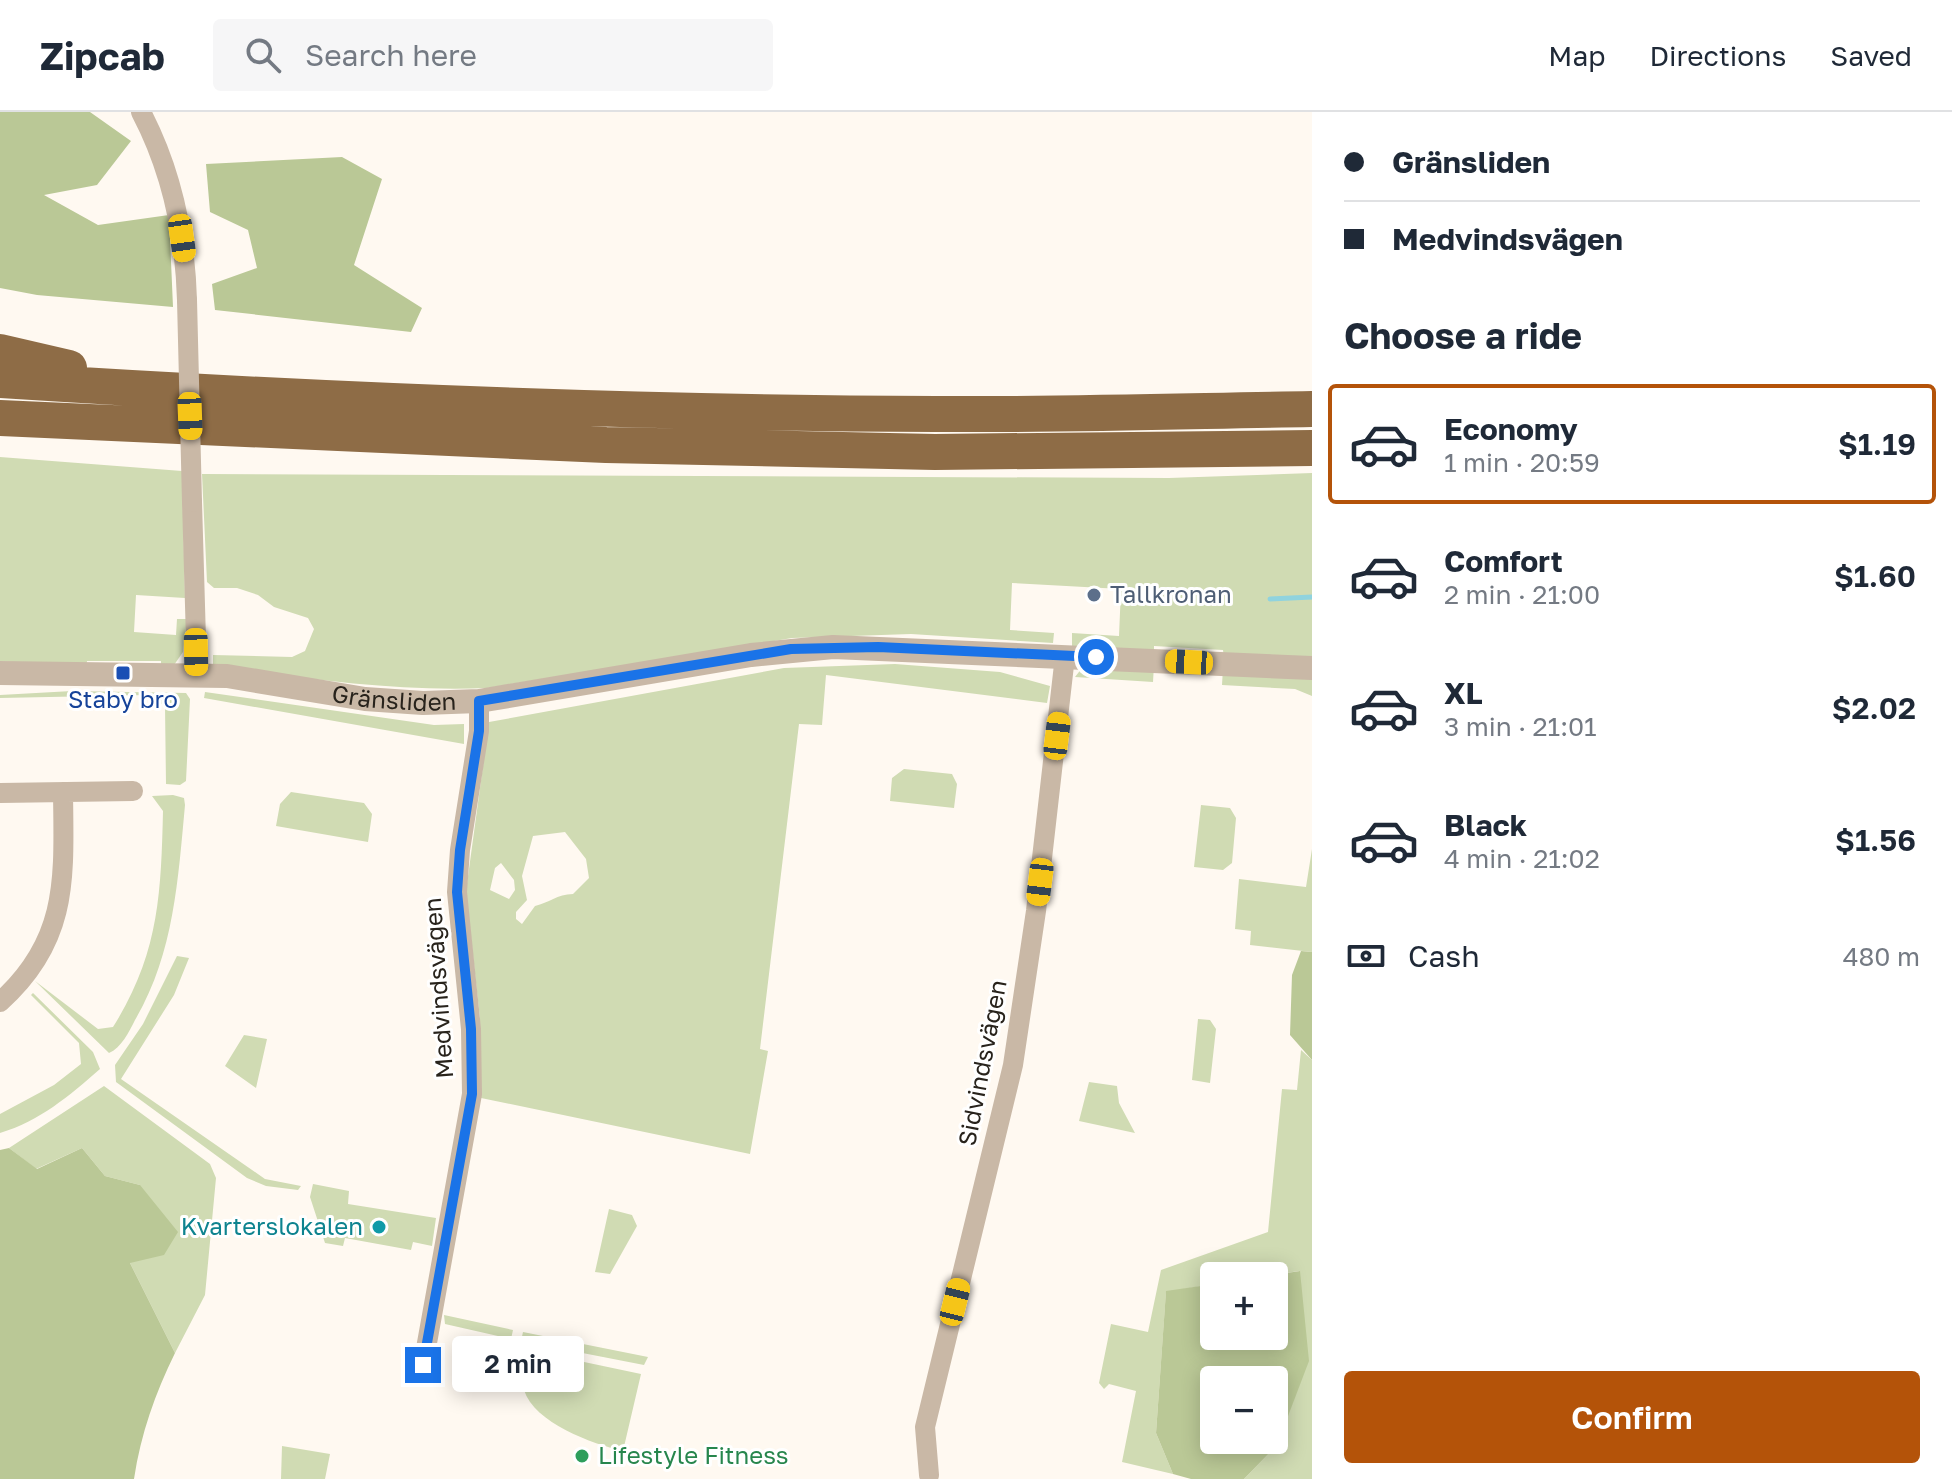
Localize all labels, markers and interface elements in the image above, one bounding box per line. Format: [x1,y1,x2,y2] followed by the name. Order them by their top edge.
[213,19,773,91] search box
[40,33,165,78] text: Zipcab
[241,33,285,77] icon: search
[305,37,477,73] text: Search here
[1548,39,1605,72] text: Map
[1649,39,1786,72] text: Directions
[1830,39,1912,72] text: Saved
[1392,144,1550,180] text: Gränsliden
[167,213,197,263] car
[1392,221,1623,257] text: Medvindsvägen
[1344,314,1582,357] text: Choose a ride
[177,392,203,440] car
[1348,408,1420,480] icon: car
[1444,411,1578,447] text: Economy
[1838,426,1916,462] text: $1.19
[1444,447,1600,478] text: 1 min · 20:59
[1348,540,1420,612] icon: car
[1444,543,1563,579] text: Comfort
[1834,558,1916,594] text: $1.60
[1110,579,1232,608] place label: Tallkronan
[1444,579,1600,610] text: 2 min · 21:00
[1085,586,1103,604] marker: Tallkronan
[184,628,208,676] car
[1078,639,1114,675] route start
[1164,649,1214,675] car
[114,664,132,682] marker: Staby bro
[1348,672,1420,744] icon: car
[1444,675,1483,711] text: XL
[330,678,457,716] street label: Gränsliden
[68,684,178,713] place label: Staby bro
[1832,690,1916,726] text: $2.02
[1042,711,1072,761] car
[1444,711,1597,742] text: 3 min · 21:01
[1348,804,1420,876] icon: car
[1444,807,1527,843] text: Black
[1835,822,1916,858] text: $1.56
[1444,843,1600,874] text: 4 min · 21:02
[1025,857,1055,907] car
[417,897,458,1080] street label: Medvindsvägen
[1344,934,1388,978] icon: cash
[1408,938,1480,974] text: Cash
[1843,941,1920,972] text: 480 m
[951,977,1012,1148] street label: Sidvindsvägen
[181,1211,363,1240] place label: Kvarterslokalen
[370,1218,388,1236] marker: Kvarterslokalen
[1200,1262,1288,1454] map controls
[1200,1262,1288,1350] button: +
[938,1276,972,1328] car
[451,1337,583,1393] callout: 2 min
[405,1347,441,1383] route end
[484,1348,552,1379] text: 2 min
[1200,1366,1288,1454] button: −
[1344,1371,1920,1463] button: Confirm
[598,1440,789,1469] place label: Lifestyle Fitness
[573,1447,591,1465] marker: Lifestyle Fitness

